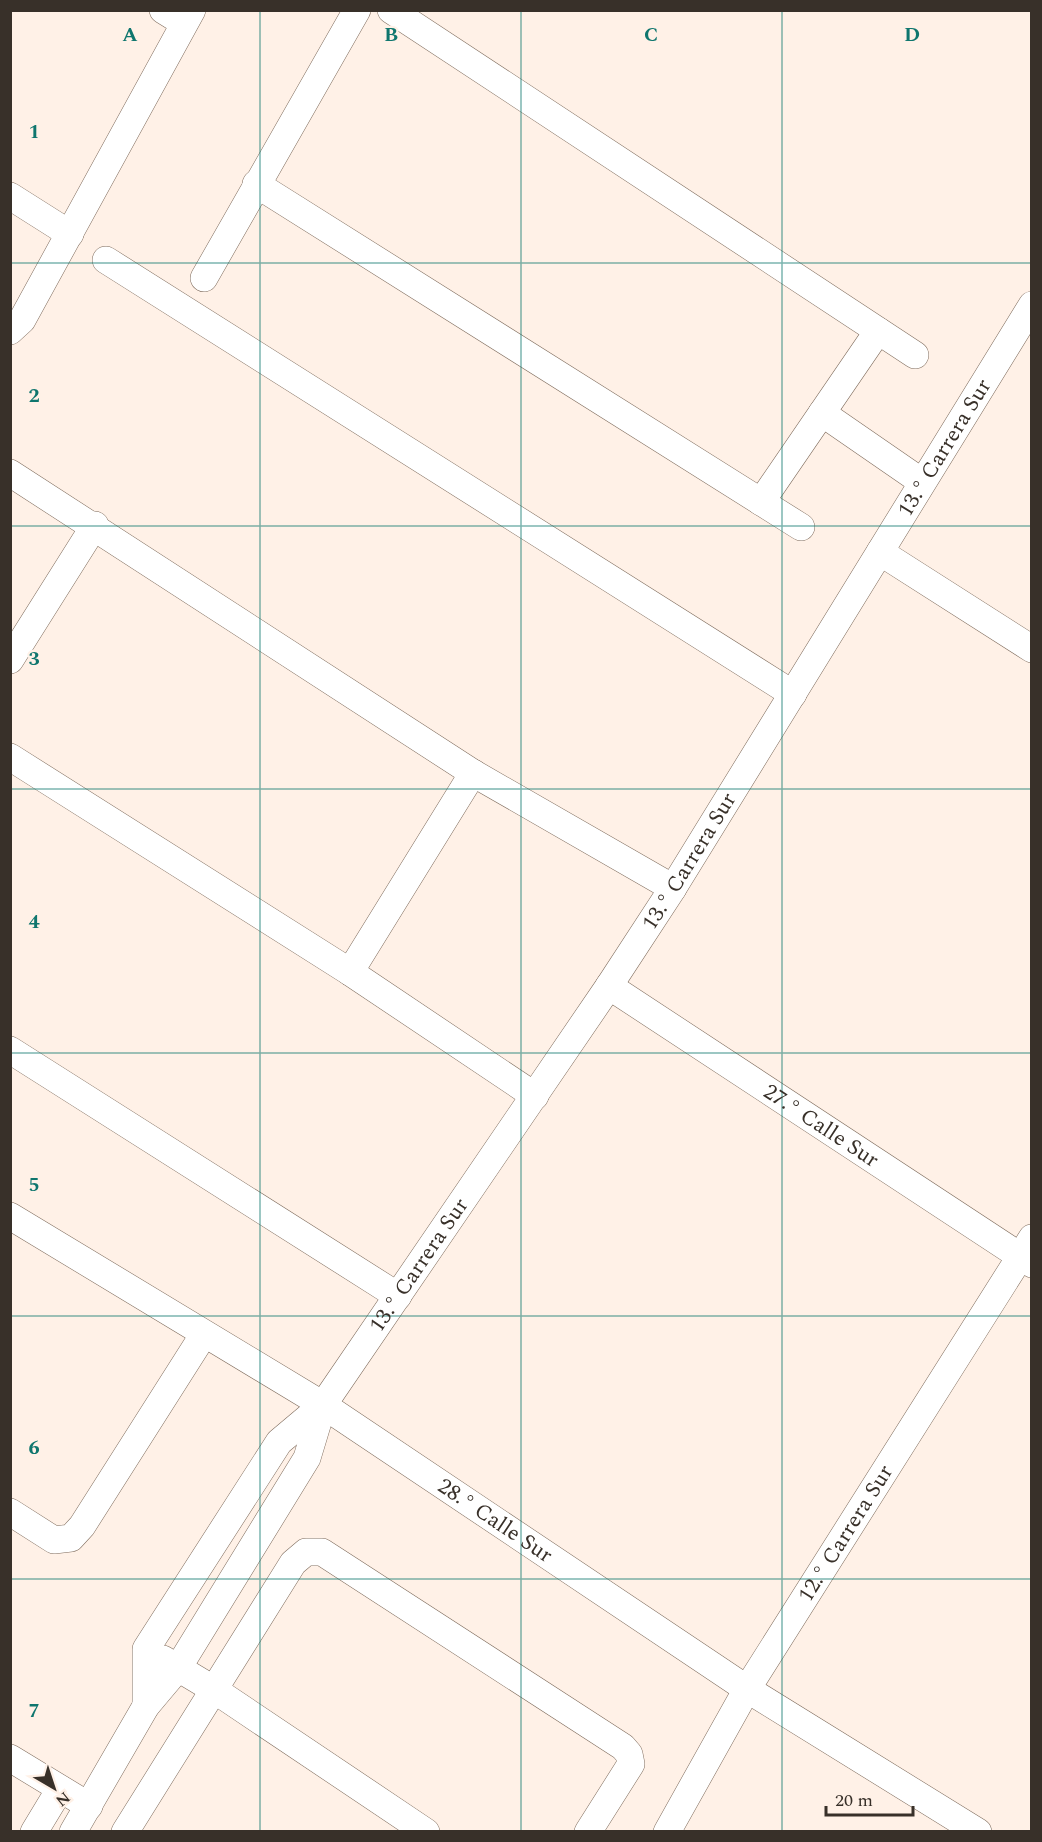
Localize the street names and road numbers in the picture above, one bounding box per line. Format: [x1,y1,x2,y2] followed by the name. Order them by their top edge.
[889,372,999,523] street label: 13.° Carrera Sur
[633,786,745,937] street label: 13.° Carrera Sur
[757,1075,886,1176] street label: 27.° Calle Sur
[361,1191,477,1339] street label: 13.° Carrera Sur
[789,1458,901,1608] street label: 12.° Carrera Sur
[431,1470,560,1571] street label: 28.° Calle Sur

